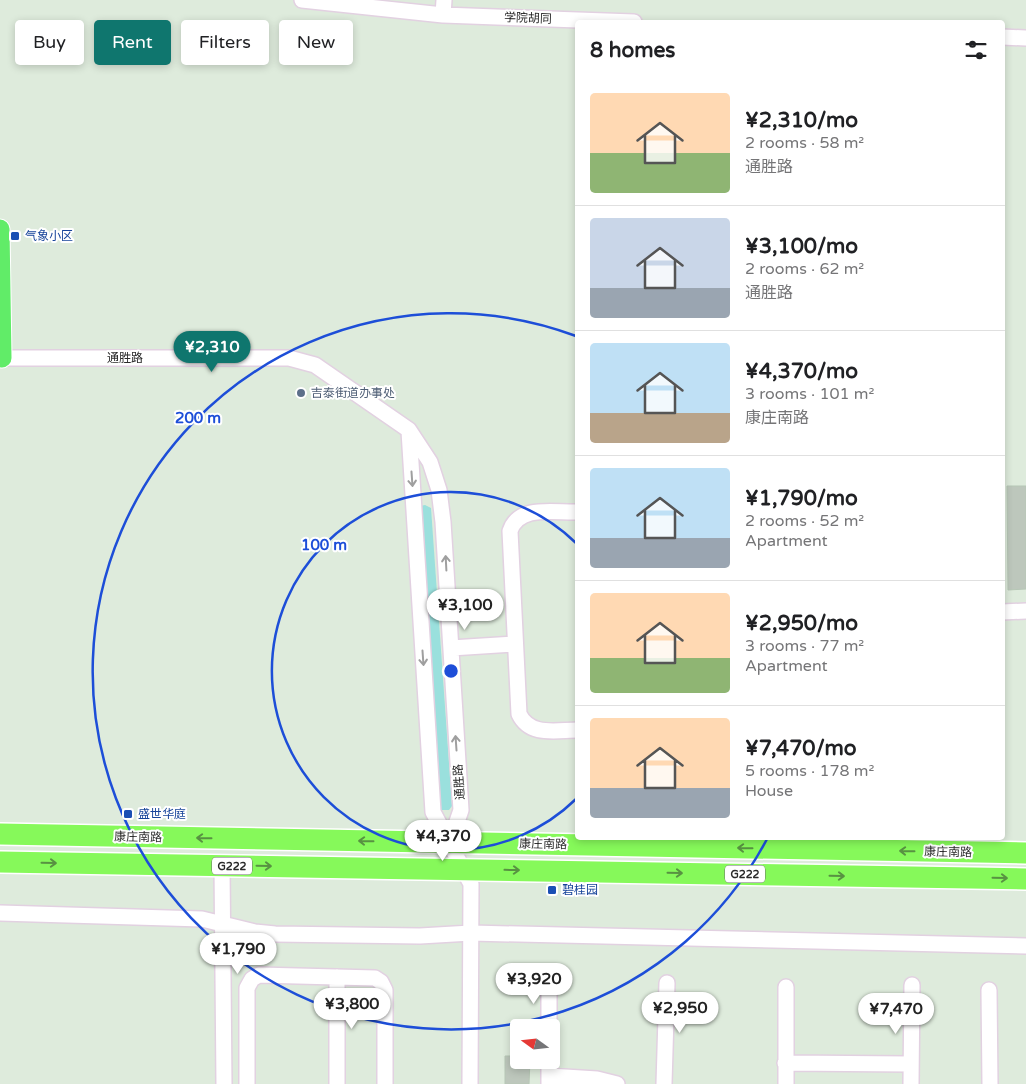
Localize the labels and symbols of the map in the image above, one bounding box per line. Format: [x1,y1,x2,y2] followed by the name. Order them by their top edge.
[504,10,552,26] street label: 学院胡同
[25,229,73,243] place label: 气象小区
[9,230,21,242] marker: 气象小区
[171,330,253,373] pin: ¥2,310
[107,351,143,365] street label: 通胜路
[311,386,395,400] place label: 吉泰街道办事处
[295,387,307,399] marker: 吉泰街道办事处
[175,409,221,427] text: 200 m
[408,470,417,486] one-way arrow
[301,536,347,554] text: 100 m
[441,555,450,571] one-way arrow
[424,588,506,631] pin: ¥3,100
[419,650,428,666] one-way arrow
[442,662,460,680] centre of rings
[452,735,461,751] one-way arrow
[451,764,467,800] street label: 通胜路
[138,807,186,821] place label: 盛世华庭
[122,808,134,820] marker: 盛世华庭
[402,820,484,862] pin: ¥4,370
[114,830,162,844] street label: 康庄南路
[196,833,212,843] one-way arrow
[359,836,375,846] one-way arrow
[519,837,567,851] street label: 康庄南路
[737,843,754,853] one-way arrow
[924,845,972,859] street label: 康庄南路
[900,846,916,856] one-way arrow
[40,858,56,868] one-way arrow
[212,858,252,874] road number: G222
[255,861,271,871] one-way arrow
[504,865,520,875] one-way arrow
[725,866,765,882] road number: G222
[666,868,682,878] one-way arrow
[828,871,845,881] one-way arrow
[991,874,1007,883] one-way arrow
[562,883,598,897] place label: 碧桂园
[546,884,558,896] marker: 碧桂园
[197,932,279,975] pin: ¥1,790
[493,962,575,1005] pin: ¥3,920
[311,988,393,1030] pin: ¥3,800
[639,992,721,1034] pin: ¥2,950
[855,992,937,1035] pin: ¥7,470
[510,1019,560,1069] north arrow

